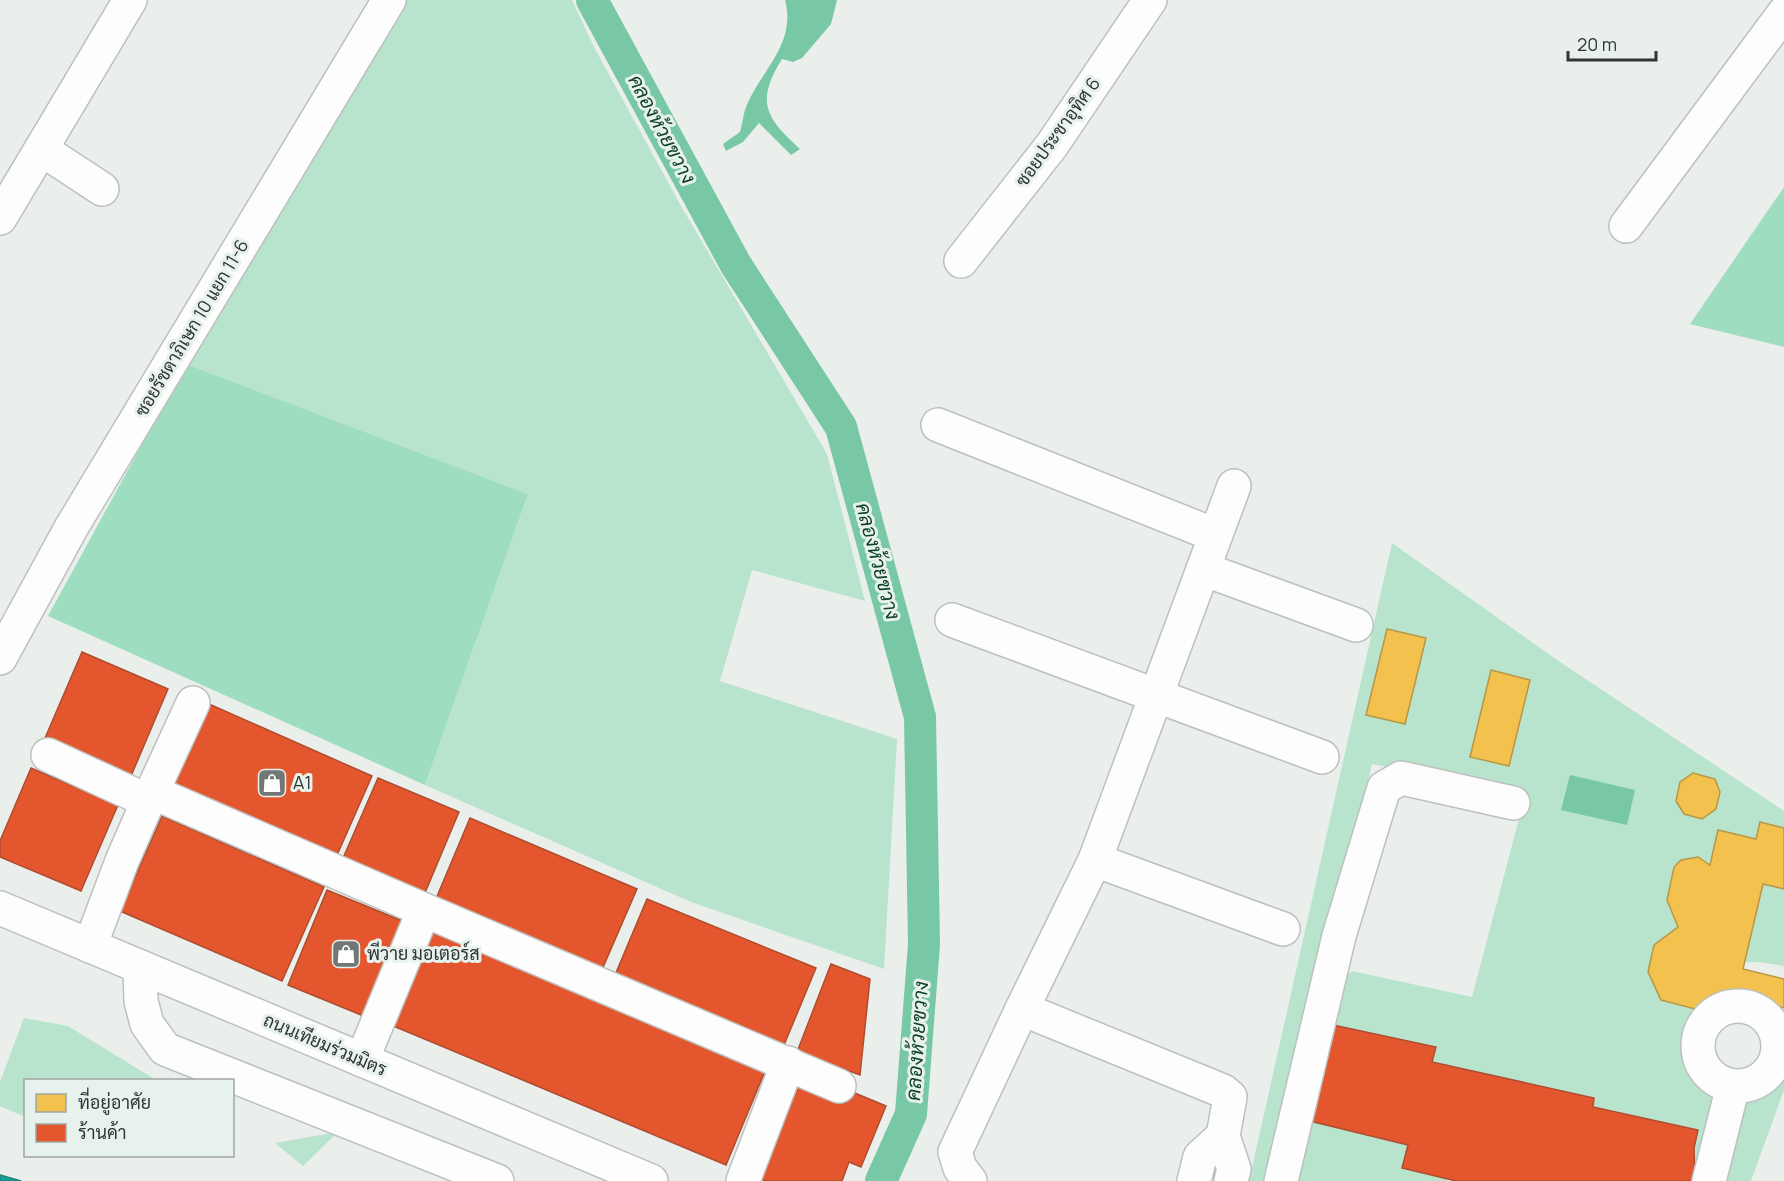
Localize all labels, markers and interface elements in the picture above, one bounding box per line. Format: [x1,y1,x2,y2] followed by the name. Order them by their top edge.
[1568,24,1656,62] scale bar
[1577,32,1617,56] text: 20 m
[622,70,702,188] water label: คลองห้วยขวาง
[1009,72,1106,192] street label: ซอยประชาอุทิศ 6
[129,234,254,421] street label: ซอยรัชดาภิเษก 10 แยก 11-6
[850,500,907,622] water label: คลองห้วยขวาง
[256,767,288,799] shop icon: A1
[293,770,311,794] place label: A1
[330,938,362,970] shop icon: พีวาย มอเตอร์ส
[367,941,480,965] place label: พีวาย มอเตอร์ส
[899,980,934,1102] water label: คลองห้วยขวาง
[260,1007,391,1081] street label: ถนนเทียมร่วมมิตร
[24,1079,234,1157] legend
[78,1087,151,1116] text: ที่อยู่อาศัย
[78,1120,127,1144] text: ร้านค้า

